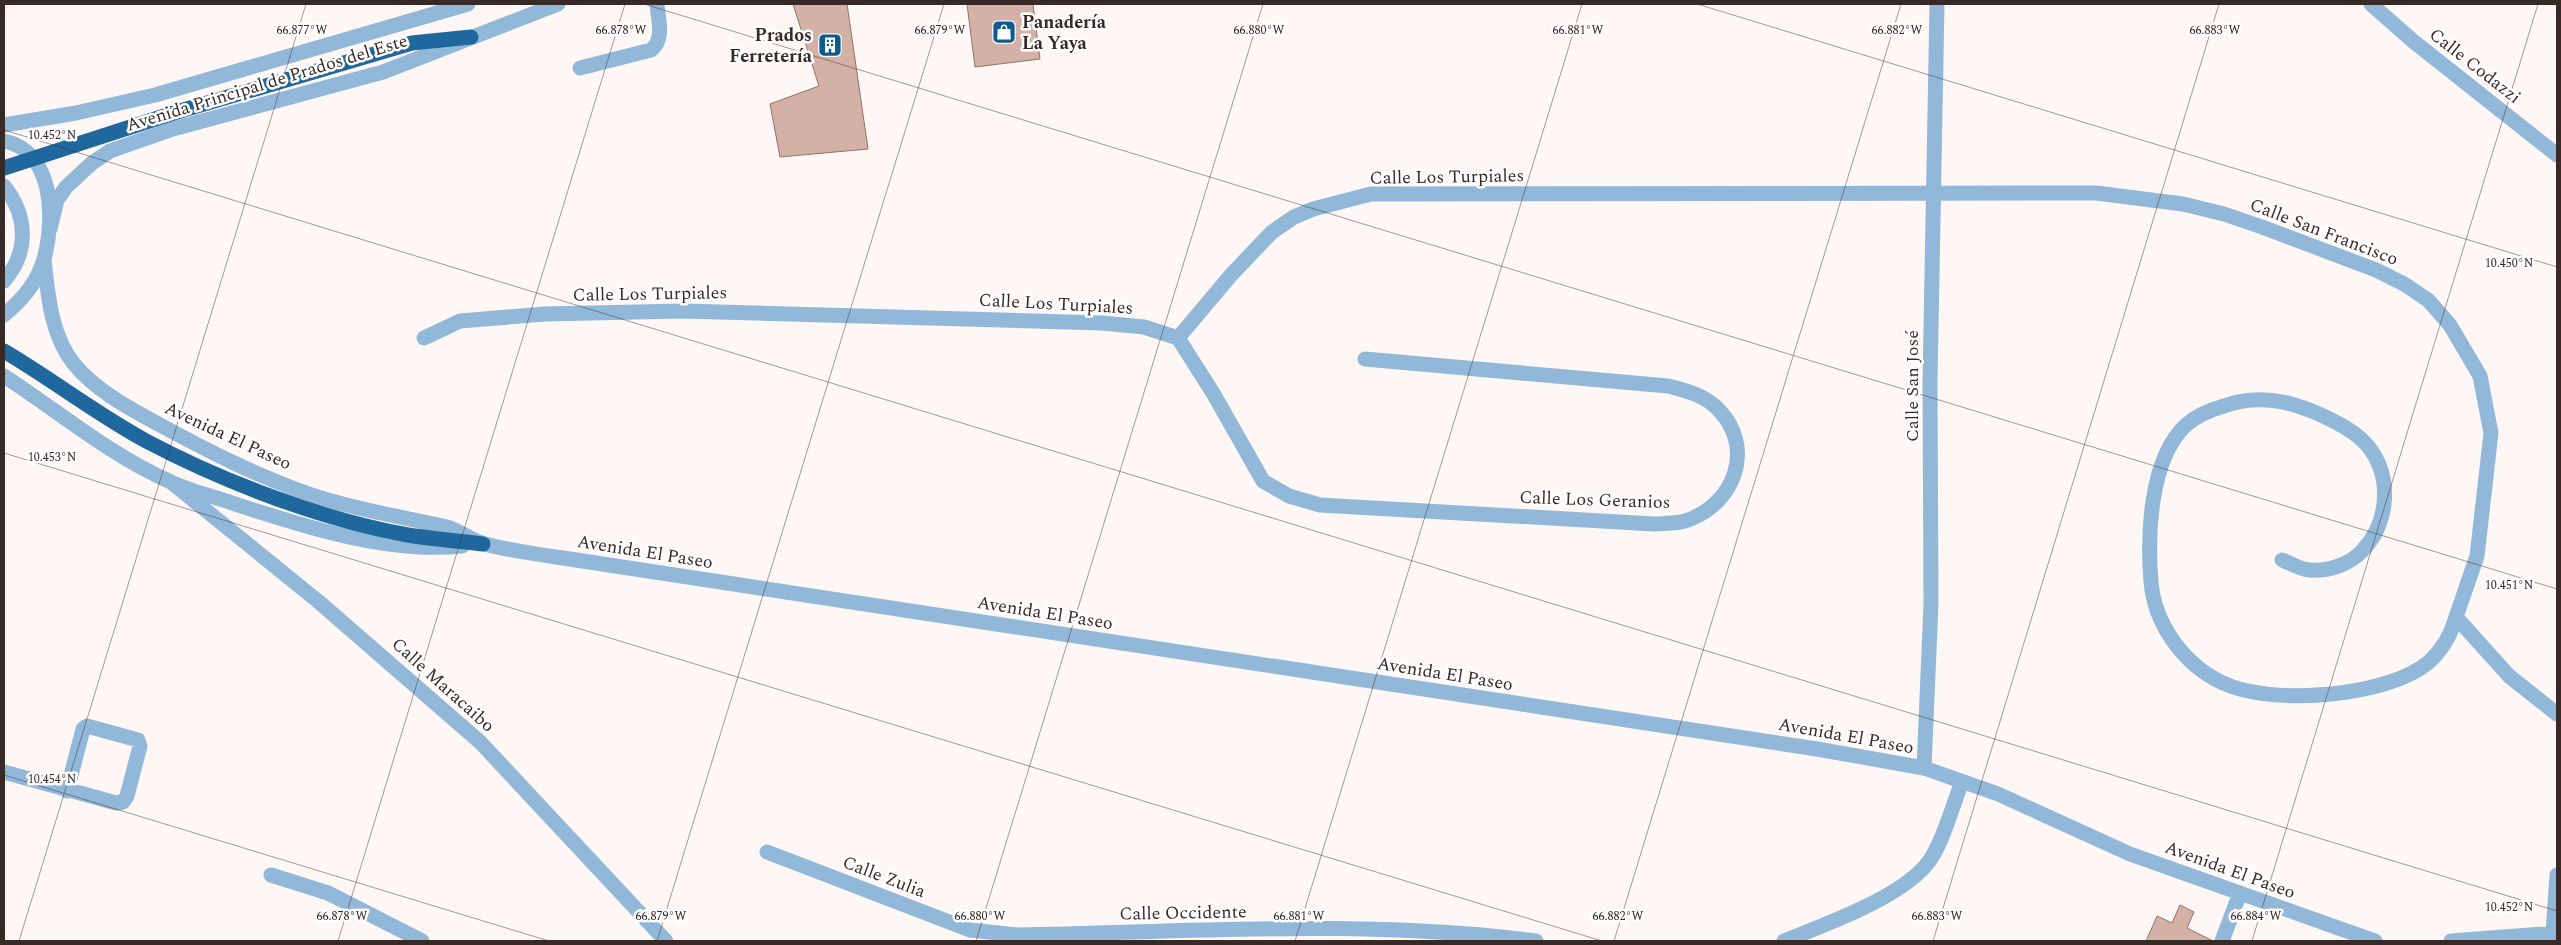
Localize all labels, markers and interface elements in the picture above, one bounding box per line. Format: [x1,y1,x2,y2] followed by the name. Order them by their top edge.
[1022,9,1107,57] place label: Panadería La Yaya
[991,19,1017,45] shop icon: Panadería La Yaya
[277,21,328,40] text: 66.877°W
[596,21,647,40] text: 66.878°W
[915,21,966,40] text: 66.879°W
[1234,21,1285,40] text: 66.880°W
[1553,21,1604,40] text: 66.881°W
[1872,21,1923,40] text: 66.882°W
[2190,21,2241,40] text: 66.883°W
[2423,21,2527,111] street label: Calle Codazzi
[729,22,813,70] place label: Prados Ferretería
[123,27,411,139] street label: Avenida Principal de Prados del Este
[817,32,843,58] building icon: Prados Ferretería
[28,126,76,145] text: 10.452°N
[1370,162,1524,192] street label: Calle Los Turpiales
[2246,191,2402,273] street label: Calle San Francisco
[2485,254,2533,273] text: 10.450°N
[573,279,727,309] street label: Calle Los Turpiales
[978,286,1134,322] street label: Calle Los Turpiales
[1899,330,1926,442] street label: Calle San José
[160,395,296,477] street label: Avenida El Paseo
[28,448,76,467] text: 10.453°N
[1519,484,1671,516] street label: Calle Los Geranios
[575,528,715,576] street label: Avenida El Paseo
[2485,576,2533,595] text: 10.451°N
[975,589,1115,637] street label: Avenida El Paseo
[385,631,501,739] street label: Calle Maracaibo
[1375,650,1515,698] street label: Avenida El Paseo
[1776,711,1916,761] street label: Avenida El Paseo
[28,770,76,789] text: 10.454°N
[2161,834,2299,906] street label: Avenida El Paseo
[839,849,930,905] street label: Calle Zulia
[1119,898,1247,928] street label: Calle Occidente
[2485,898,2533,917] text: 10.452°N
[317,907,368,926] text: 66.878°W
[636,907,687,926] text: 66.879°W
[955,907,1006,926] text: 66.880°W
[1274,907,1325,926] text: 66.881°W
[1593,907,1644,926] text: 66.882°W
[1912,907,1963,926] text: 66.883°W
[2231,907,2282,926] text: 66.884°W

